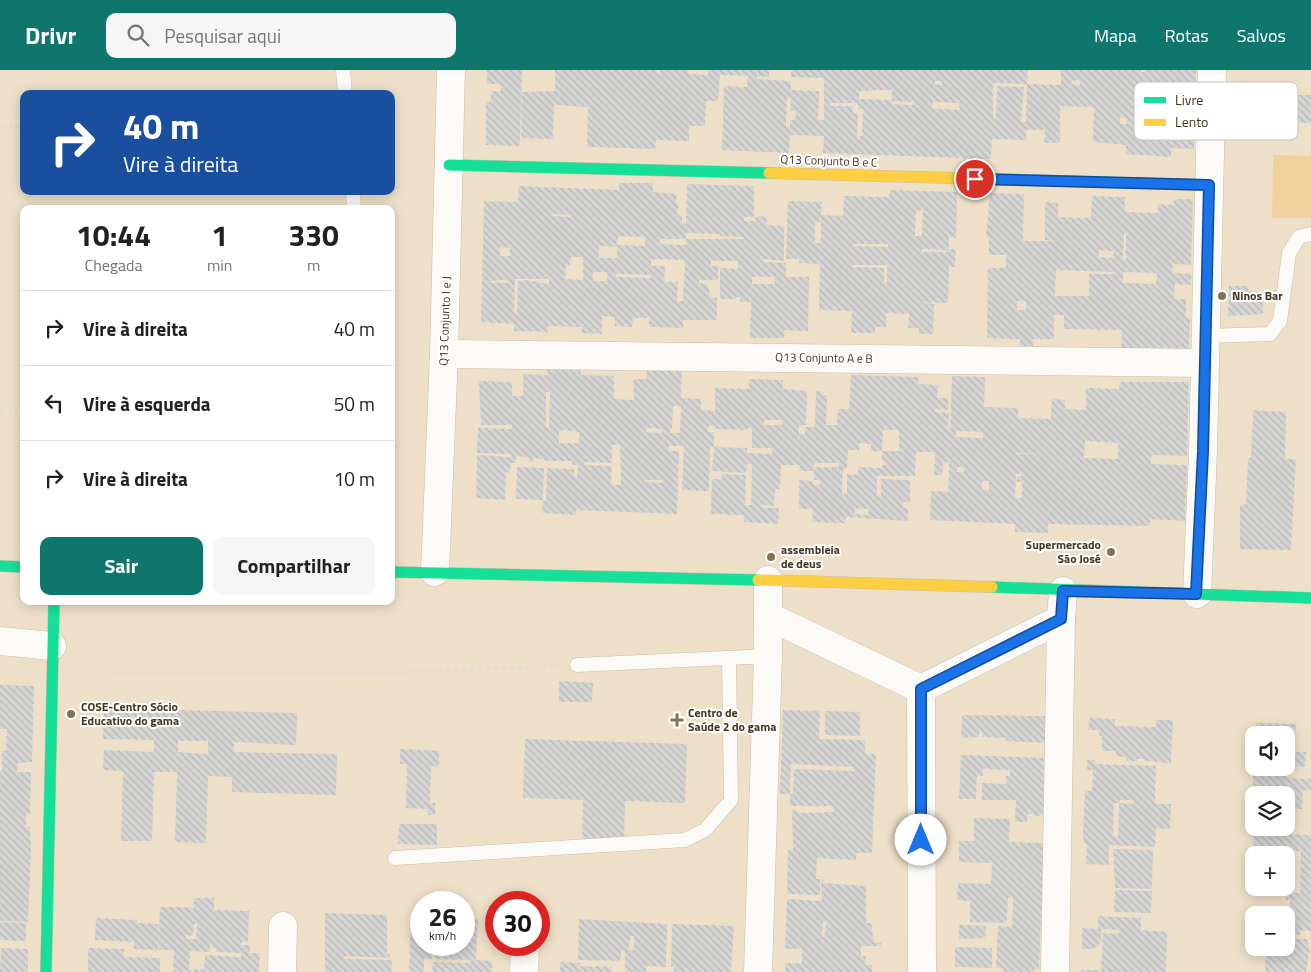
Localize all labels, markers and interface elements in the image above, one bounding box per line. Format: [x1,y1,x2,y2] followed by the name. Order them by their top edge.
[106,13,456,58] search box
[25,17,76,53] text: Drivr
[124,21,152,49] icon: search
[164,21,281,50] text: Pesquisar aqui
[1094,22,1137,49] text: Mapa
[1165,22,1209,49] text: Rotas
[1237,22,1286,49] text: Salvos
[1134,82,1298,140] legend
[1175,89,1203,110] text: Livre
[123,99,199,153] text: 40 m
[40,110,105,175] icon: right
[1175,111,1209,132] text: Lento
[123,147,238,181] text: Vire à direita
[780,149,878,172] street label: Q13 Conjunto B e C
[954,158,996,200] pin
[961,165,989,193] icon: arrive
[76,212,151,258] text: 10:44
[211,212,228,258] text: 1
[289,212,339,258] text: 330
[84,253,143,277] text: Chegada
[207,253,232,277] text: min
[307,253,320,277] text: m
[433,276,456,366] street label: Q13 Conjunto I e J
[1232,286,1283,305] place label: Ninos Bar
[1216,290,1228,302] marker: Ninos Bar
[40,314,68,342] icon: right
[83,314,188,343] text: Vire à direita
[334,314,375,343] text: 40 m
[775,347,873,368] street label: Q13 Conjunto A e B
[40,389,68,417] icon: left
[83,389,211,418] text: Vire à esquerda
[334,389,375,418] text: 50 m
[40,464,68,492] icon: right
[83,464,188,493] text: Vire à direita
[334,464,375,493] text: 10 m
[1026,535,1101,568] place label: Supermercado São José
[40,537,203,595] button: Sair
[213,537,375,595] button: Compartilhar
[781,540,840,573] place label: assembleia de deus
[1105,546,1117,558] marker: Supermercado São José
[765,551,777,563] marker: assembleia de deus
[81,697,179,730] place label: COSE-Centro Sócio Educativo do gama
[688,703,776,736] place label: Centro de Saúde 2 do gama
[65,708,77,720] marker: COSE-Centro Sócio Educativo do gama
[670,713,684,727] marker: Centro de Saúde 2 do gama
[1245,726,1295,956] map controls
[1245,726,1295,776] button: sound
[1245,786,1295,836] button: layers
[894,813,946,865] position arrow
[1245,846,1295,896] button: +
[485,891,550,956] speed limit sign: 30
[428,898,457,936] text: 26
[1245,906,1295,956] button: −
[429,926,456,945] text: km/h

